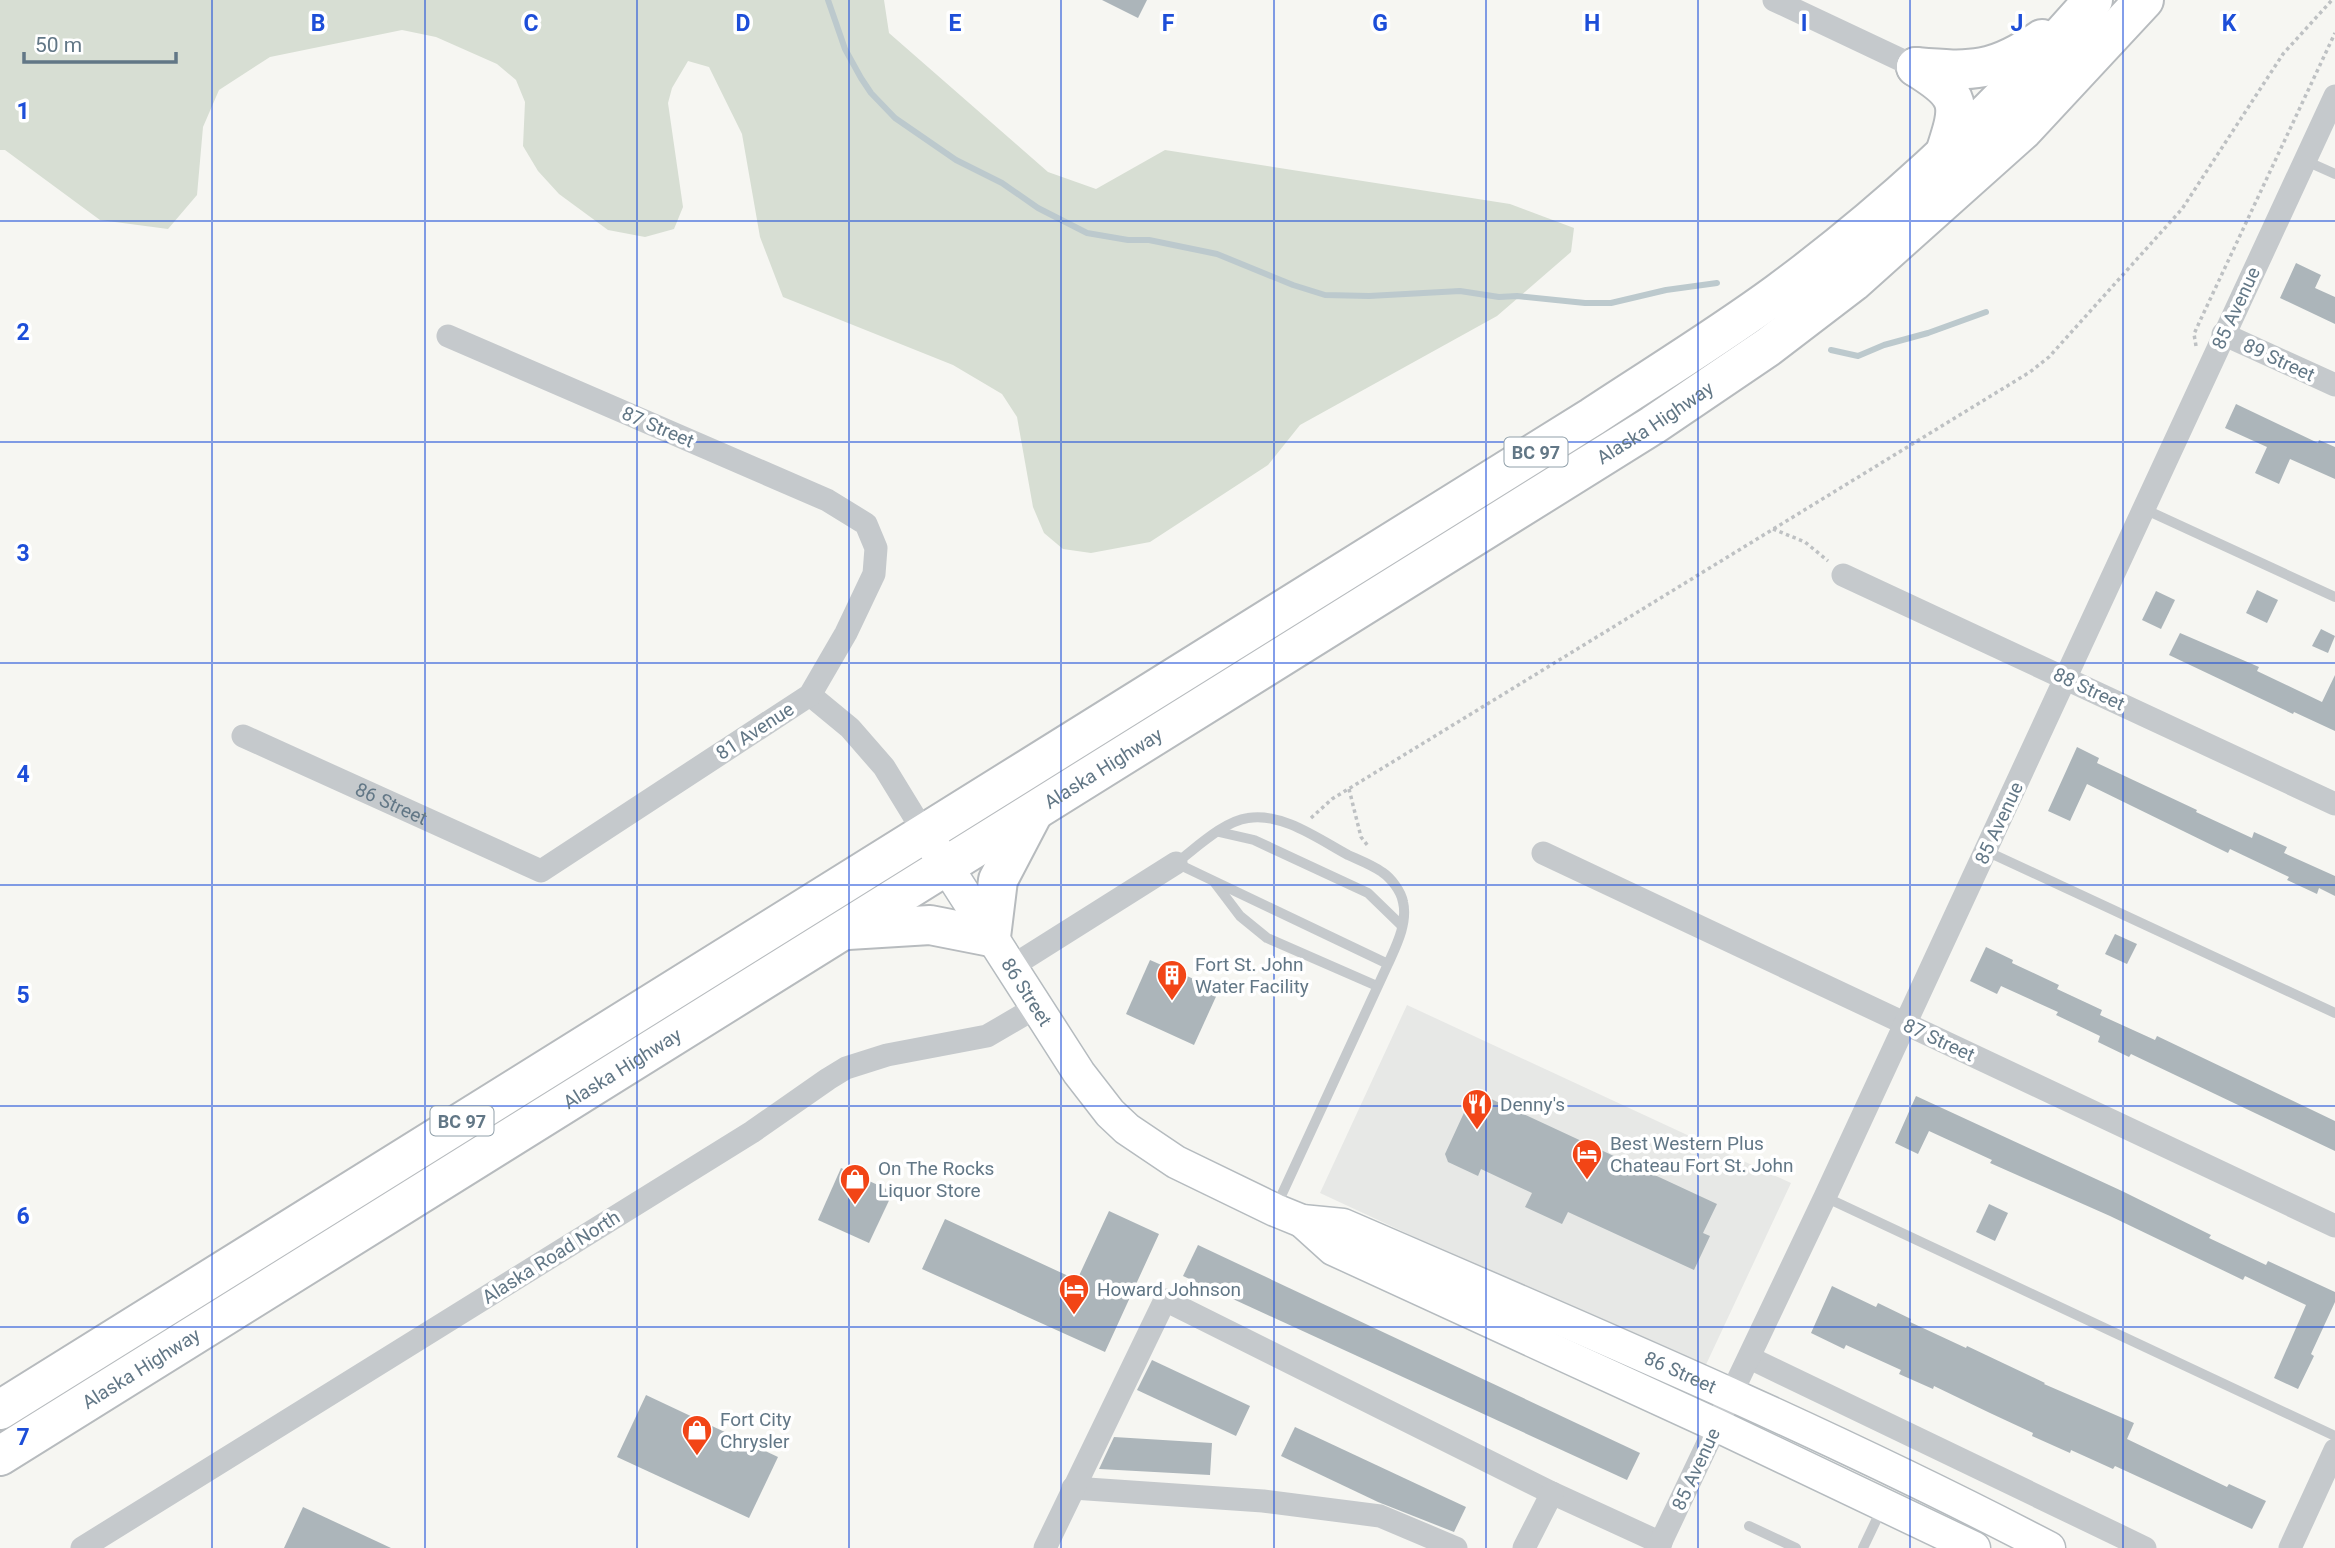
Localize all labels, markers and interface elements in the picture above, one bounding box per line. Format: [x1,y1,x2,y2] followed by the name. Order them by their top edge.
[311,10,325,37] text: B
[523,10,539,37] text: C
[736,10,750,37] text: D
[949,10,962,37] text: E
[1162,10,1175,37] text: F
[1372,10,1388,37] text: G
[1584,10,1600,37] text: H
[1801,10,1807,37] text: I
[2011,10,2023,37] text: J
[2222,10,2237,37] text: K
[24,21,177,65] scale bar
[35,33,82,57] text: 50 m
[16,98,30,125] text: 1
[2207,263,2265,353] street label: 85 Avenue
[16,319,30,346] text: 2
[2240,333,2318,387] street label: 89 Street
[1592,376,1718,469] street label: Alaska Highway
[618,402,698,452] street label: 87 Street
[1504,438,1568,466] road number: BC 97
[16,540,30,567] text: 3
[2050,662,2128,716] street label: 88 Street
[712,697,798,765] street label: 81 Avenue
[1040,723,1166,813] street label: Alaska Highway
[16,761,30,788] text: 4
[352,777,431,829] street label: 86 Street
[1970,778,2028,868] street label: 85 Avenue
[997,953,1057,1030] street label: 86 Street
[1195,953,1309,998] place label: Fort St. John Water Facility
[1155,958,1189,1002] building icon: Fort St. John Water Facility
[16,982,30,1009] text: 5
[1900,1013,1978,1067] street label: 87 Street
[559,1023,685,1113] street label: Alaska Highway
[1460,1087,1494,1131] restaurant icon: Denny's
[1500,1093,1565,1116] place label: Denny's
[430,1106,494,1136] road number: BC 97
[1610,1132,1793,1177] place label: Best Western Plus Chateau Fort St. John
[1570,1137,1604,1181] hotel icon: Best Western Plus Chateau Fort St. John
[878,1157,994,1202] place label: On The Rocks Liquor Store
[838,1162,872,1206] shop icon: On The Rocks Liquor Store
[16,1203,30,1230] text: 6
[478,1205,624,1309] street label: Alaska Road North
[1057,1272,1091,1316] hotel icon: Howard Johnson
[1097,1278,1241,1301] place label: Howard Johnson
[78,1323,204,1414] street label: Alaska Highway
[1641,1346,1720,1398] street label: 86 Street
[720,1408,791,1453] place label: Fort City Chrysler
[680,1413,714,1457] shop icon: Fort City Chrysler
[16,1424,30,1451] text: 7
[1667,1424,1725,1514] street label: 85 Avenue

